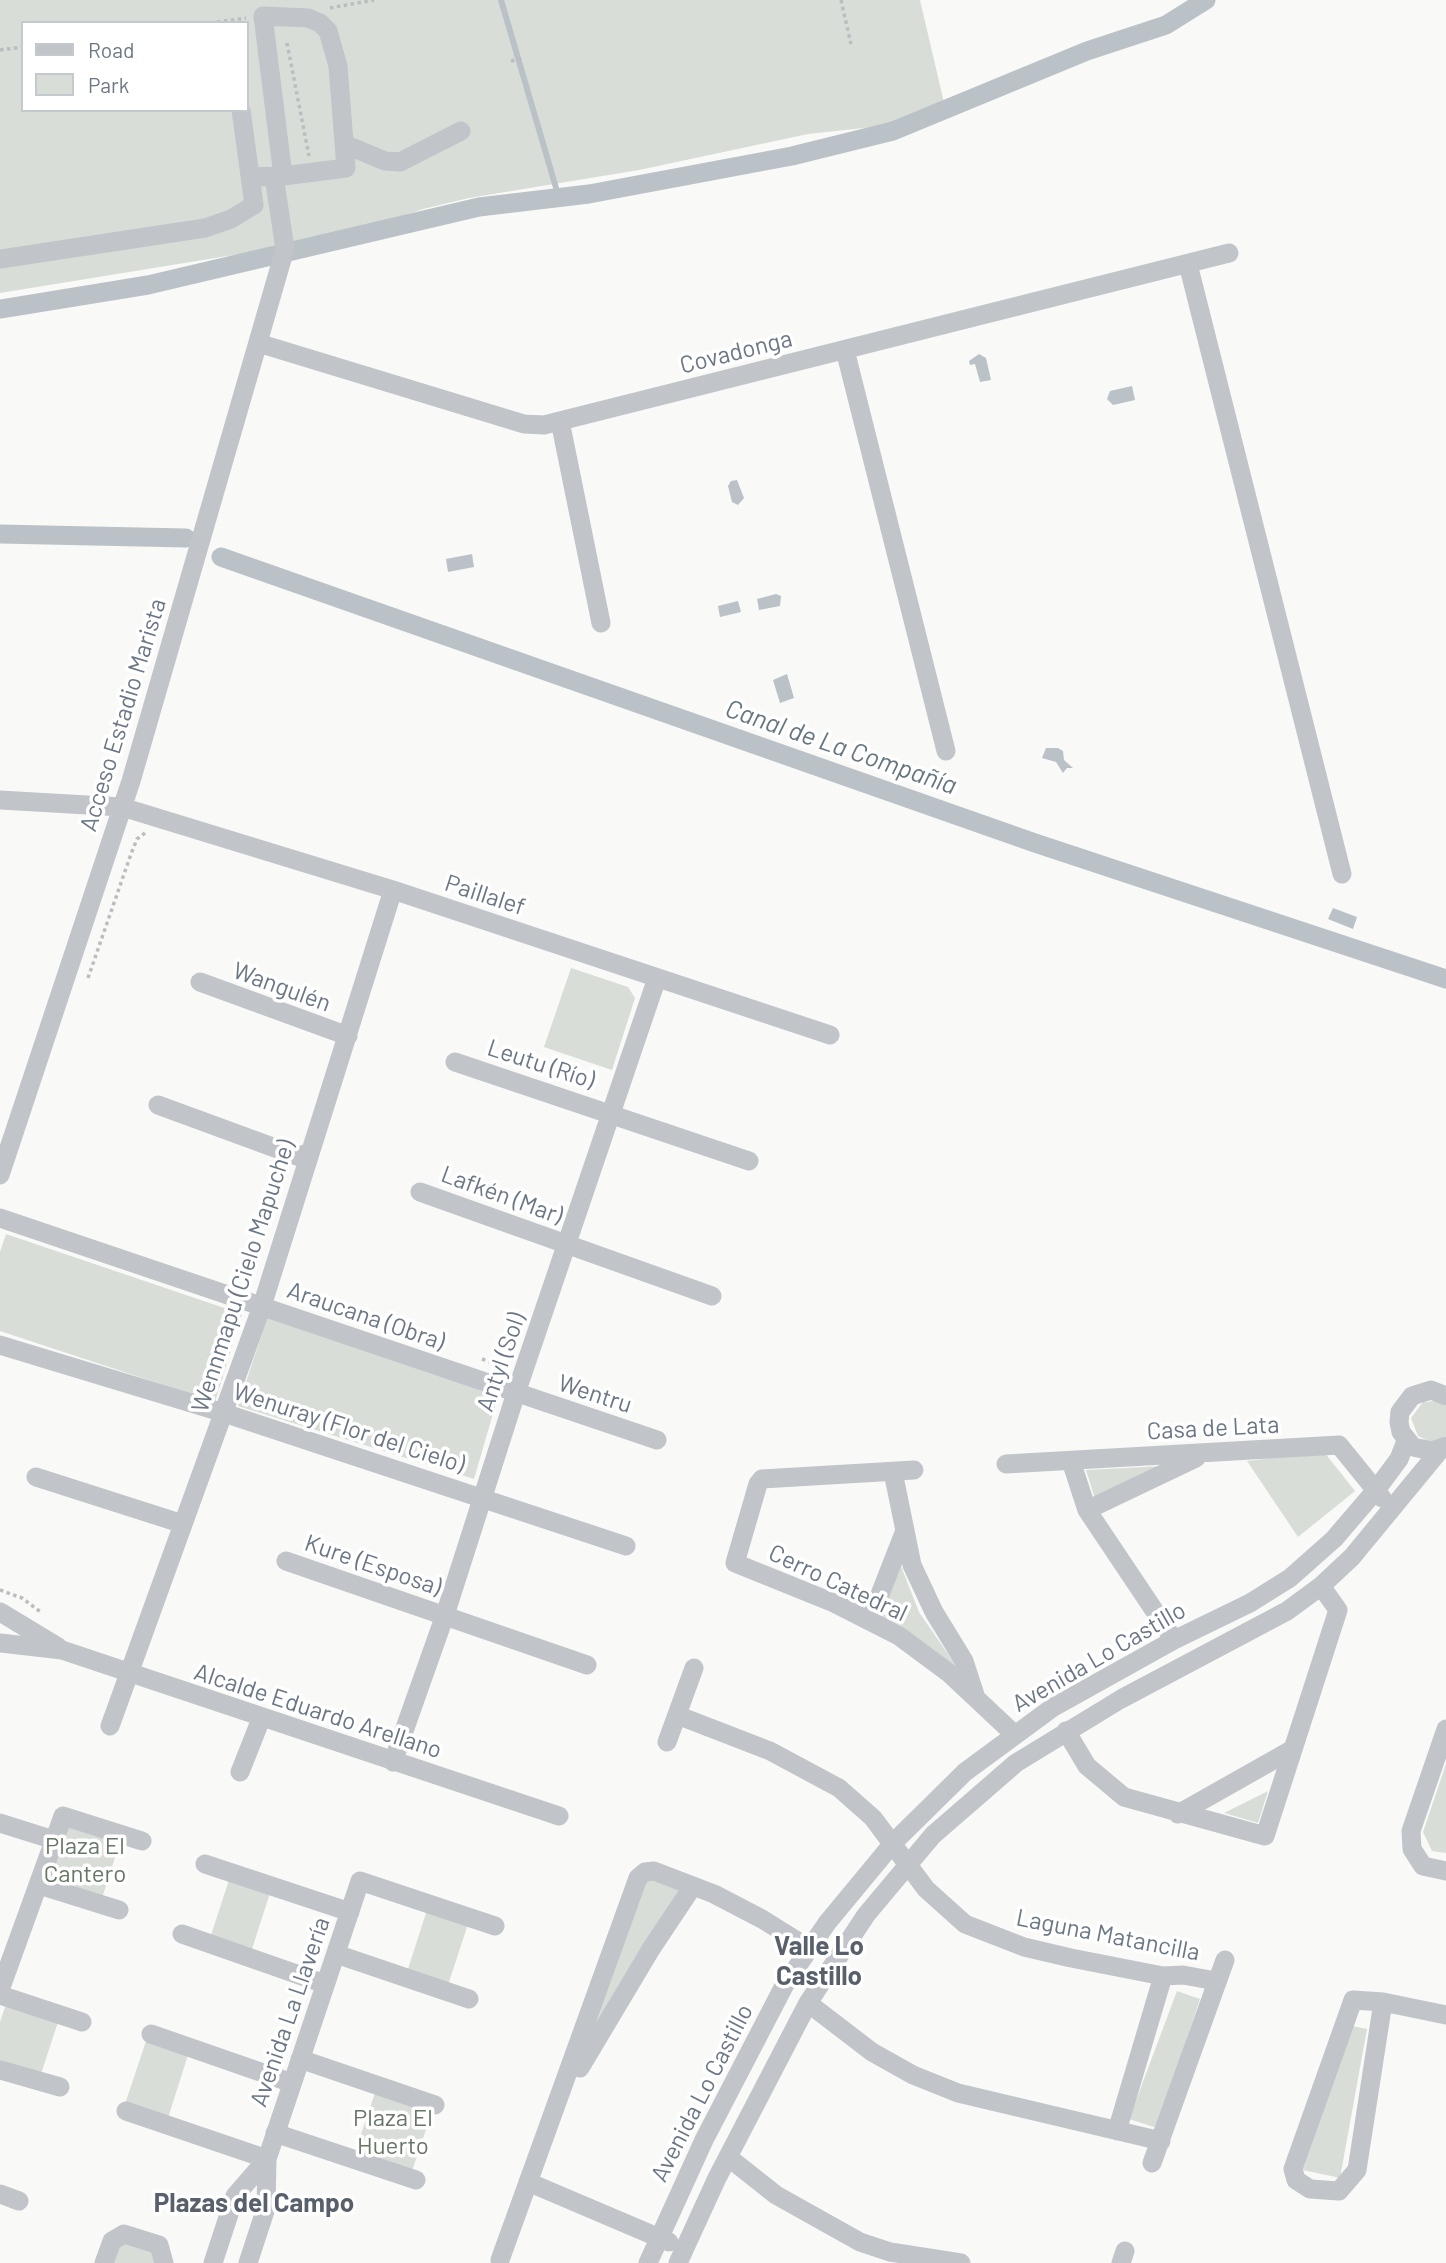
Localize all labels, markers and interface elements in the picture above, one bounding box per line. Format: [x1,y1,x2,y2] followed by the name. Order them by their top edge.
[21,21,248,112] legend
[88,37,134,62] text: Road
[88,72,129,97] text: Park
[677,324,795,380] street label: Covadonga
[74,595,172,835] street label: Acceso Estadio Marista
[721,693,961,801] water label: Canal de La Compañía
[441,869,529,921] street label: Paillalef
[229,956,335,1018] street label: Wangulén
[484,1033,598,1095] street label: Leutu (Río)
[185,1136,301,1416] street label: Wennmapu (Cielo Mapuche)
[437,1160,567,1230] street label: Lafkén (Mar)
[283,1276,449,1356] street label: Araucana (Obra)
[471,1309,531,1415] street label: Antyl (Sol)
[554,1369,636,1419] street label: Wentru
[230,1377,468,1479] street label: Wenuray (Flor del Cielo)
[1146,1410,1280,1446] street label: Casa de Lata
[301,1528,445,1602] street label: Kure (Esposa)
[764,1538,912,1628] street label: Cerro Catedral
[1007,1596,1191,1718] street label: Avenida Lo Castillo
[191,1657,445,1765] street label: Alcalde Eduardo Arellano
[44,1832,126,1888] park label: Plaza El Cantero
[1014,1903,1202,1967] street label: Laguna Matancilla
[244,1913,336,2111] street label: Avenida La Llavería
[774,1930,864,1992] district label: Valle Lo Castillo
[645,1999,759,2187] street label: Avenida Lo Castillo
[353,2104,433,2160] park label: Plaza El Huerto
[154,2187,354,2219] district label: Plazas del Campo

